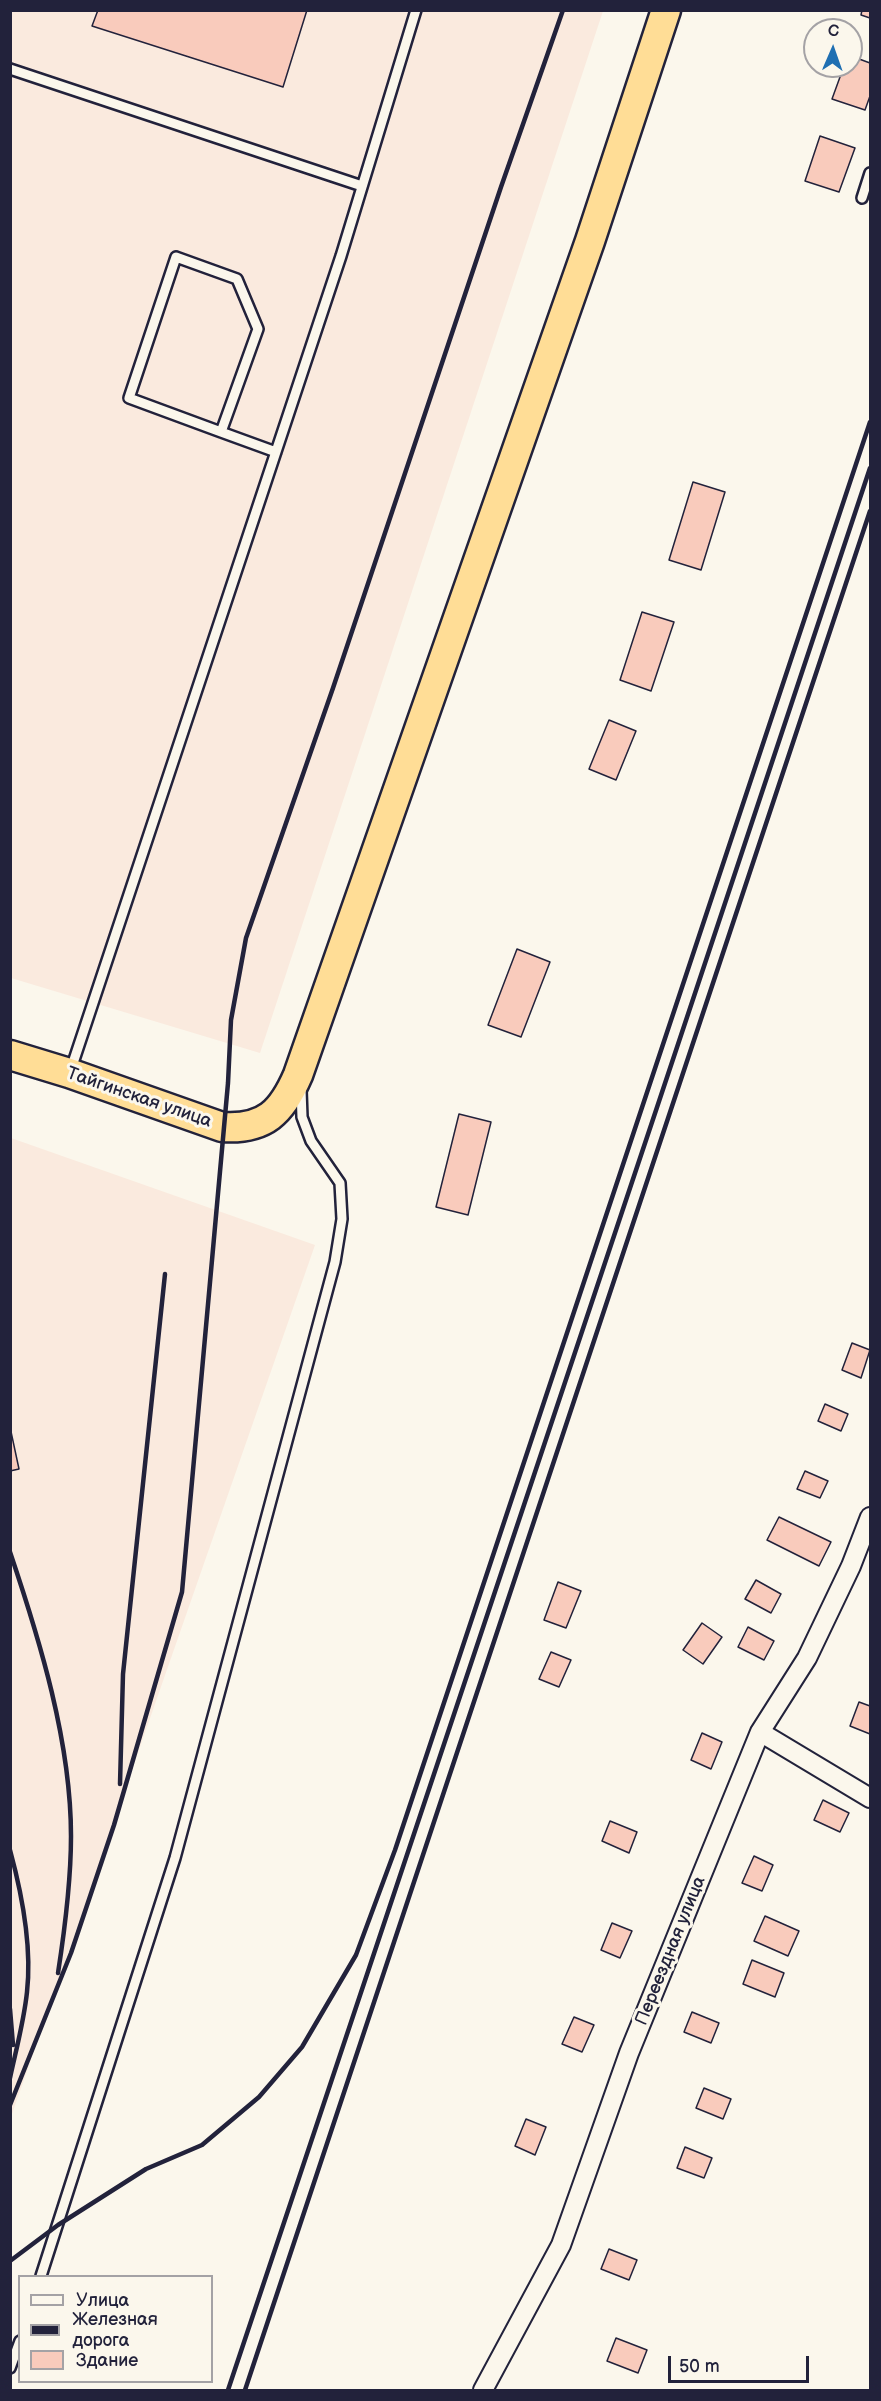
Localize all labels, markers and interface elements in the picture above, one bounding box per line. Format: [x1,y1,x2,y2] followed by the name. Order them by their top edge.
[803,18,863,78] north arrow
[828,22,839,41] text: С
[64,1063,214,1133] street label: Тайгинская улица
[631,1873,711,2029] street label: Переездная улица
[18,2275,213,2383] legend
[76,2290,129,2311] text: Улица
[72,2309,158,2351] text: Железная дорога
[671,2344,812,2382] scale bar
[76,2350,138,2371] text: Здание
[679,2356,720,2377] text: 50 m

